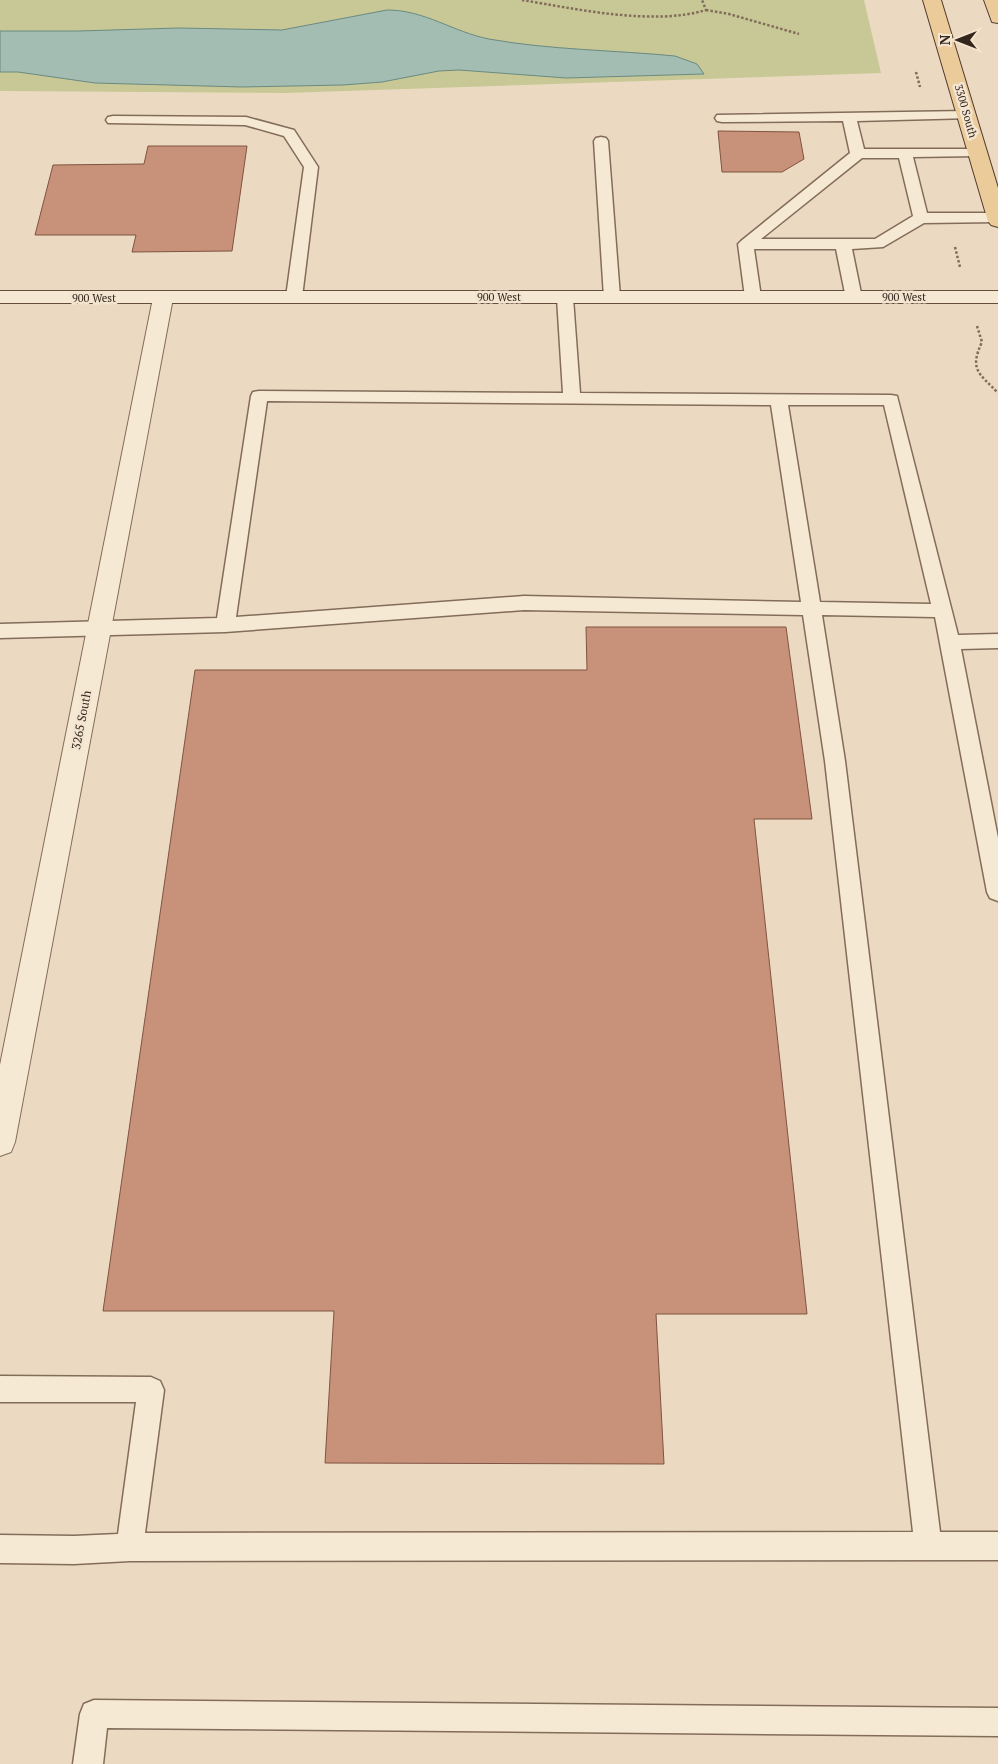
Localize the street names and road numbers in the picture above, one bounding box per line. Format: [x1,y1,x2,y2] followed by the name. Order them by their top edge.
[952,83,980,140] street label: 3300 South
[477,290,521,304] street label: 900 West
[882,290,926,304] street label: 900 West
[72,291,116,305] street label: 900 West
[68,689,94,751] street label: 3265 South

